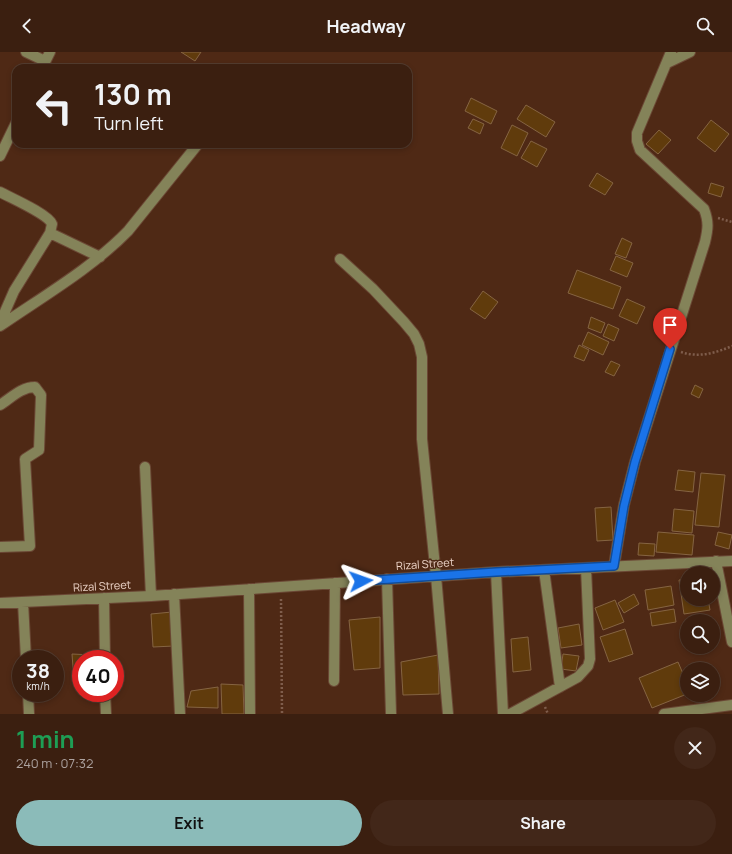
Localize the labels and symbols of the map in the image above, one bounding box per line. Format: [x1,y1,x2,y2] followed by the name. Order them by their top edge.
[653,308,687,349] pin
[395,554,455,573] street label: Rizal Street
[340,560,382,602] position arrow
[73,576,131,595] street label: Rizal Street
[72,650,124,702] speed limit sign: 40

